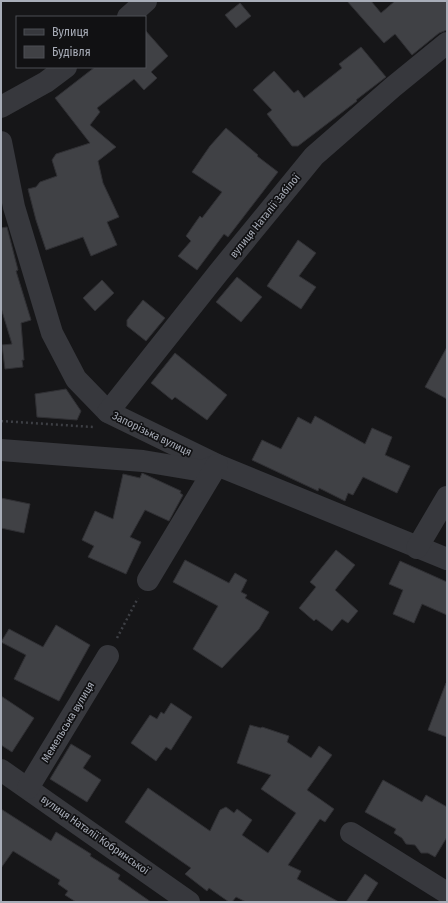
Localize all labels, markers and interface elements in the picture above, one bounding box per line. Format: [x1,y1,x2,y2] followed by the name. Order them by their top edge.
[16,16,146,68] legend
[52,25,89,39] text: Вулиця
[52,45,91,59] text: Будівля
[227,171,303,261] street label: вулиця Наталії Забілої
[110,409,194,459] street label: Запорізька вулиця
[39,679,97,765] street label: Мемельська вулиця
[38,793,152,877] street label: вулиця Наталії Кобринської

